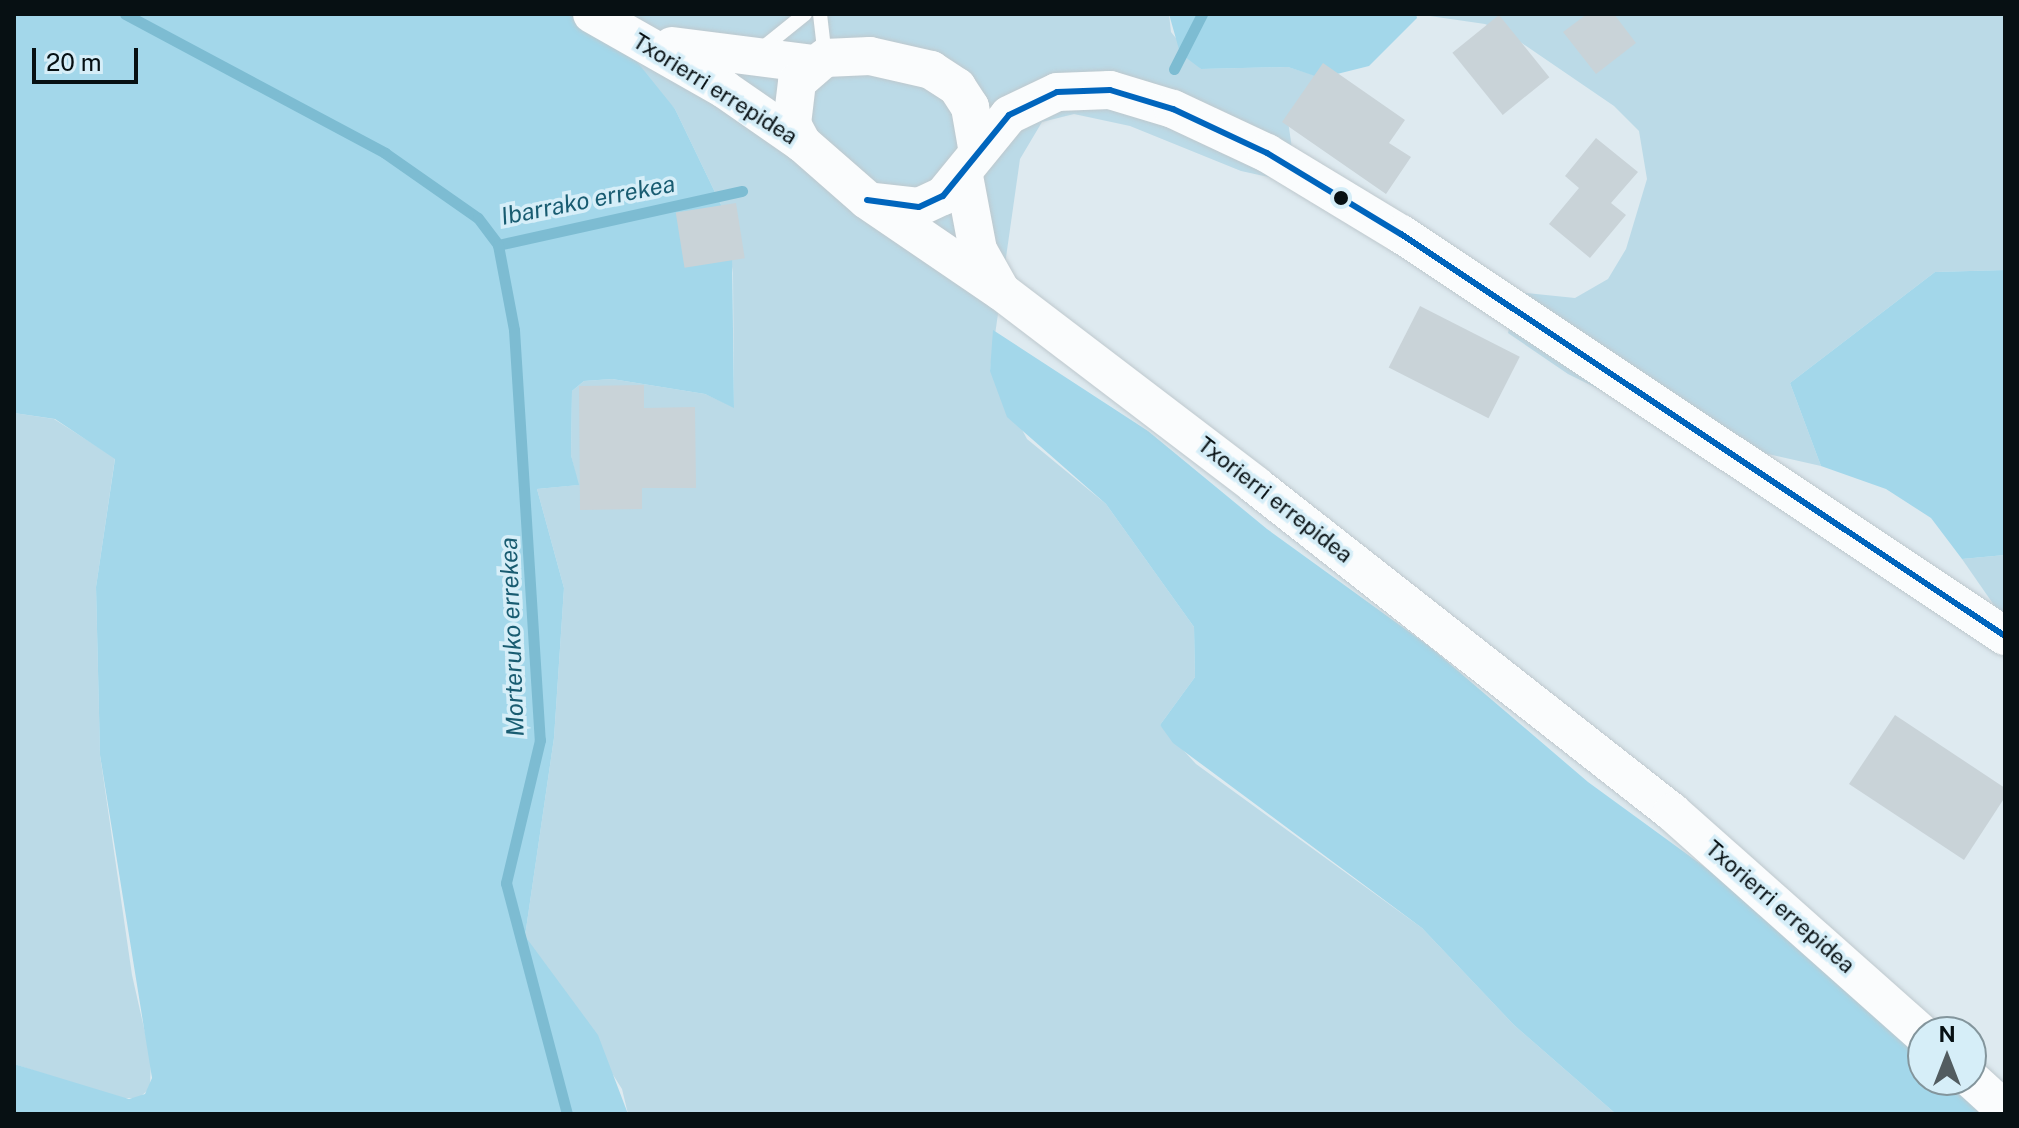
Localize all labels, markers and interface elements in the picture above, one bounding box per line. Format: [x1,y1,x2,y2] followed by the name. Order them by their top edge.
[628,28,802,150] street label: Txorierri errepidea
[36,32,142,82] scale bar
[46,48,102,76] text: 20 m
[498,169,678,231] water label: Ibarrako errekea
[1333,190,1349,206] unlabelled marker
[1192,431,1358,569] street label: Txorierri errepidea
[494,537,530,737] water label: Morteruko errekea
[1700,835,1860,979] street label: Txorierri errepidea
[1907,1016,1987,1096] north arrow
[1938,1021,1956,1047] text: N

